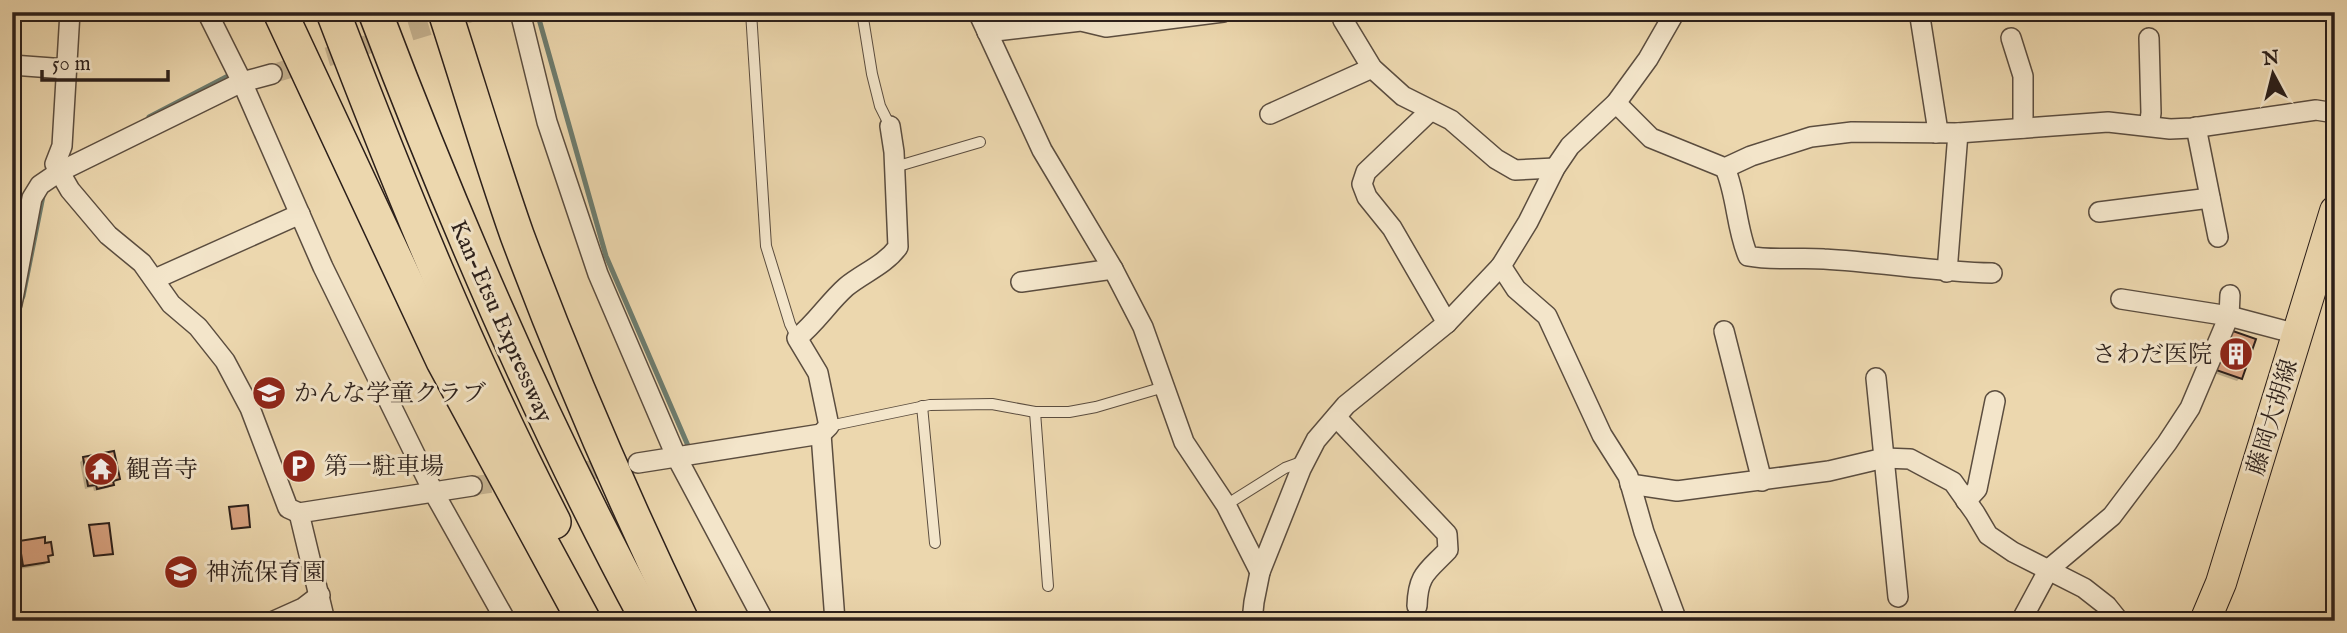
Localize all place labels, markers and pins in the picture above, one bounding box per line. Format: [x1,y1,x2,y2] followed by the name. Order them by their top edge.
[2217,335,2255,373] building icon: さわだ医院
[2092,340,2212,371] place label: さわだ医院
[250,374,288,412] school or university icon: かんな学童クラブ
[294,379,486,410] place label: かんな学童クラブ
[280,447,318,485] parking icon: 第一駐車場
[82,450,120,488] temple icon: 観音寺
[324,452,444,483] place label: 第一駐車場
[126,455,198,486] place label: 観音寺
[162,553,200,591] school or university icon: 神流保育園
[206,558,326,589] place label: 神流保育園

